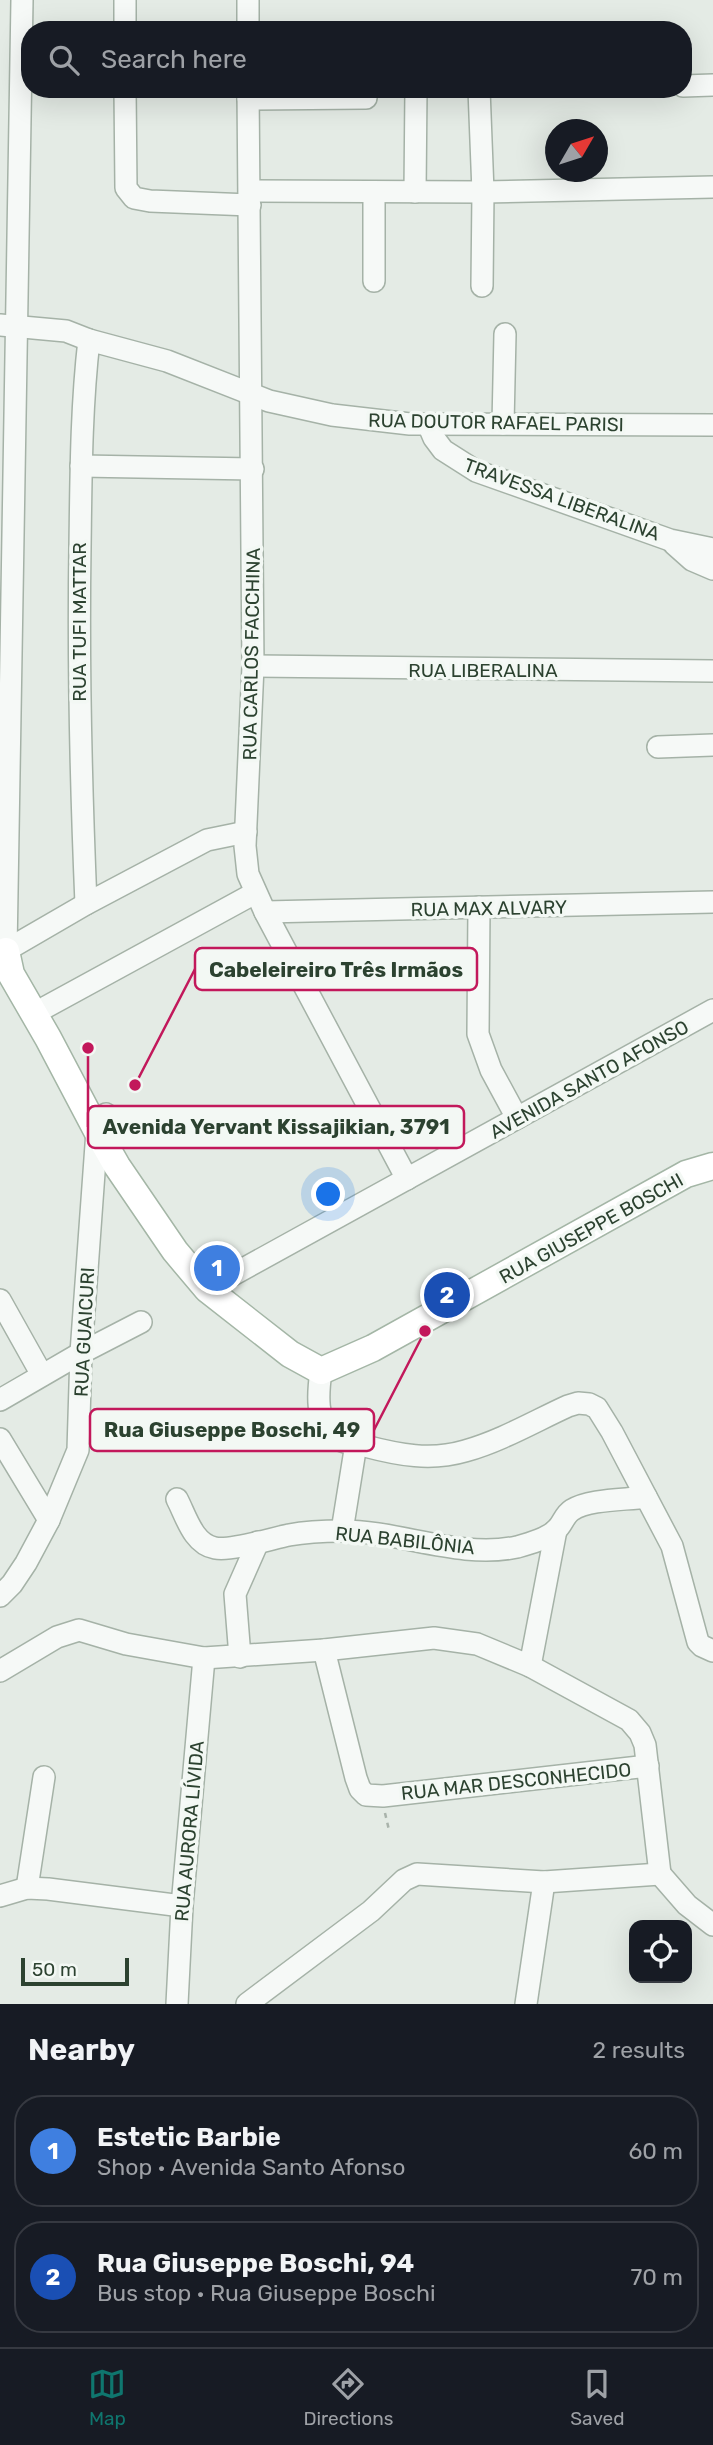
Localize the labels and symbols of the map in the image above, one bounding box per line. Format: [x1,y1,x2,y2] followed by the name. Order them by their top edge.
[545,119,608,182] north arrow
[368,409,624,436] street label: RUA DOUTOR RAFAEL PARISI
[461,453,663,546] street label: TRAVESSA LIBERALINA
[68,542,91,702] street label: RUA TUFI MATTAR
[238,547,265,761] street label: RUA CARLOS FACCHINA
[408,659,558,682] street label: RUA LIBERALINA
[411,896,567,921] street label: RUA MAX ALVARY
[195,948,477,990] callout: Cabeleireiro Três Irmãos
[209,957,463,982] text: Cabeleireiro Três Irmãos
[486,1015,693,1144] street label: AVENIDA SANTO AFONSO
[88,1106,464,1148] callout: Avenida Yervant Kissajikian, 3791
[102,1114,450,1139] text: Avenida Yervant Kissajikian, 3791
[495,1168,687,1289] street label: RUA GIUSEPPE BOSCHI
[311,1177,345,1211] your location
[194,1242,240,1294] pin: 1
[70,1267,99,1397] street label: RUA GUAICURI
[424,1269,470,1321] pin: 2
[90,1409,374,1451] callout: Rua Giuseppe Boschi, 49
[104,1417,360,1442] text: Rua Giuseppe Boschi, 49
[334,1522,476,1559] street label: RUA BABILÔNIA
[170,1739,209,1922] street label: RUA AURORA LÍVIDA
[400,1758,632,1805] street label: RUA MAR DESCONHECIDO
[21,1955,130,1987] scale bar

